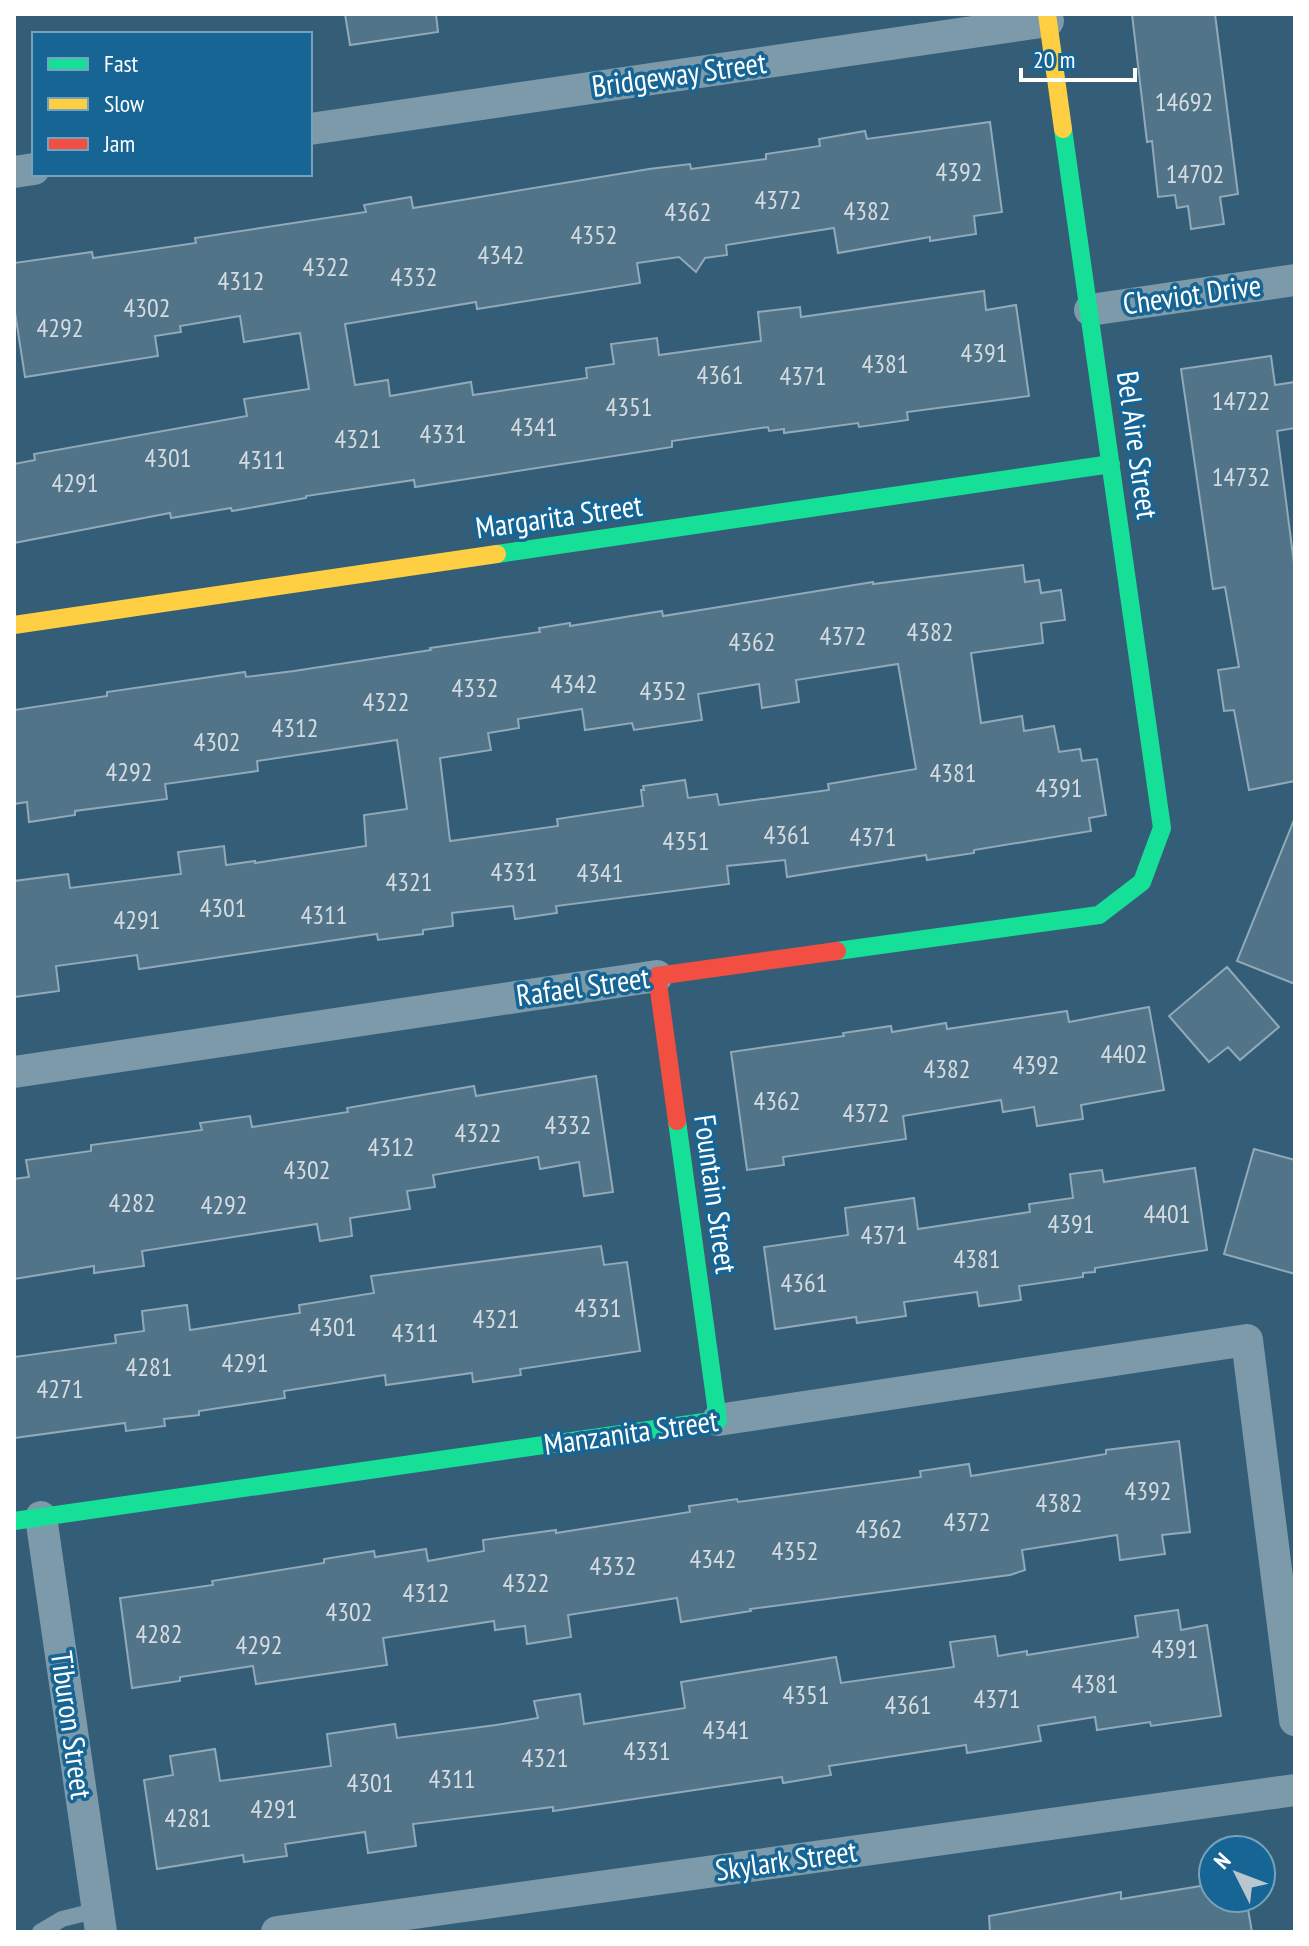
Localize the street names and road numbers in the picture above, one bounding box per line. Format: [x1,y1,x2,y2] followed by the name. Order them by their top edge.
[589,42,769,105] street label: Bridgeway Street
[1120,265,1263,323] street label: Cheviot Drive
[1109,368,1168,522] street label: Bel Aire Street
[473,484,645,546] street label: Margarita Street
[514,957,653,1014] street label: Rafael Street
[686,1112,747,1276] street label: Fountain Street
[541,1400,721,1463] street label: Manzanita Street
[43,1648,102,1802] street label: Tiburon Street
[713,1830,860,1889] street label: Skylark Street

